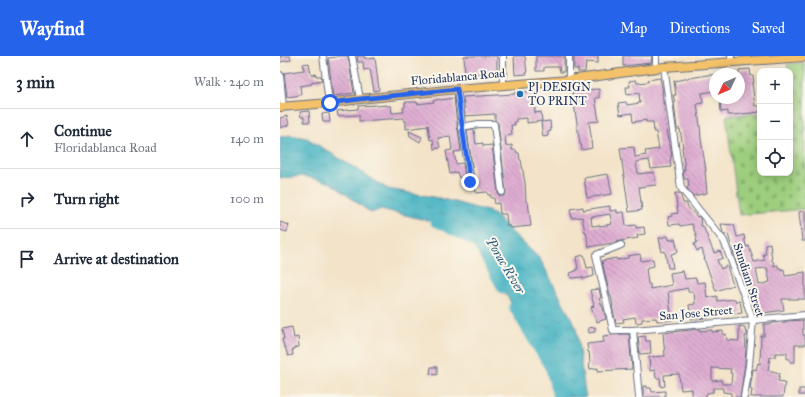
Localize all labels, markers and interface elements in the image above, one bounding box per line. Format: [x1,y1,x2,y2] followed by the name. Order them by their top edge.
[20,17,85,40] text: Wayfind
[620,20,647,37] text: Map
[669,20,730,37] text: Directions
[752,20,785,37] text: Saved
[410,66,506,88] street label: Floridablanca Road
[709,68,745,104] north arrow
[757,68,793,176] map controls
[757,68,793,104] button: +
[16,72,55,93] text: 3 min
[194,74,264,90] text: Walk · 240 m
[528,80,591,108] place label: PJ DESIGN TO PRINT
[515,89,525,99] marker: PJ DESIGN TO PRINT
[321,94,339,112] route start
[757,104,793,140] button: −
[54,122,112,140] text: Continue
[16,128,38,150] icon: ahead
[230,131,264,147] text: 140 m
[54,140,157,156] text: Floridablanca Road
[757,140,793,176] button: locate
[461,173,479,191] route end
[16,188,38,210] icon: right
[54,190,119,208] text: Turn right
[230,191,264,207] text: 100 m
[482,234,529,297] water label: Porac River
[730,241,768,319] street label: Sundiam Street
[16,248,38,270] icon: arrive
[54,250,179,268] text: Arrive at destination
[659,303,734,324] street label: San Jose Street

